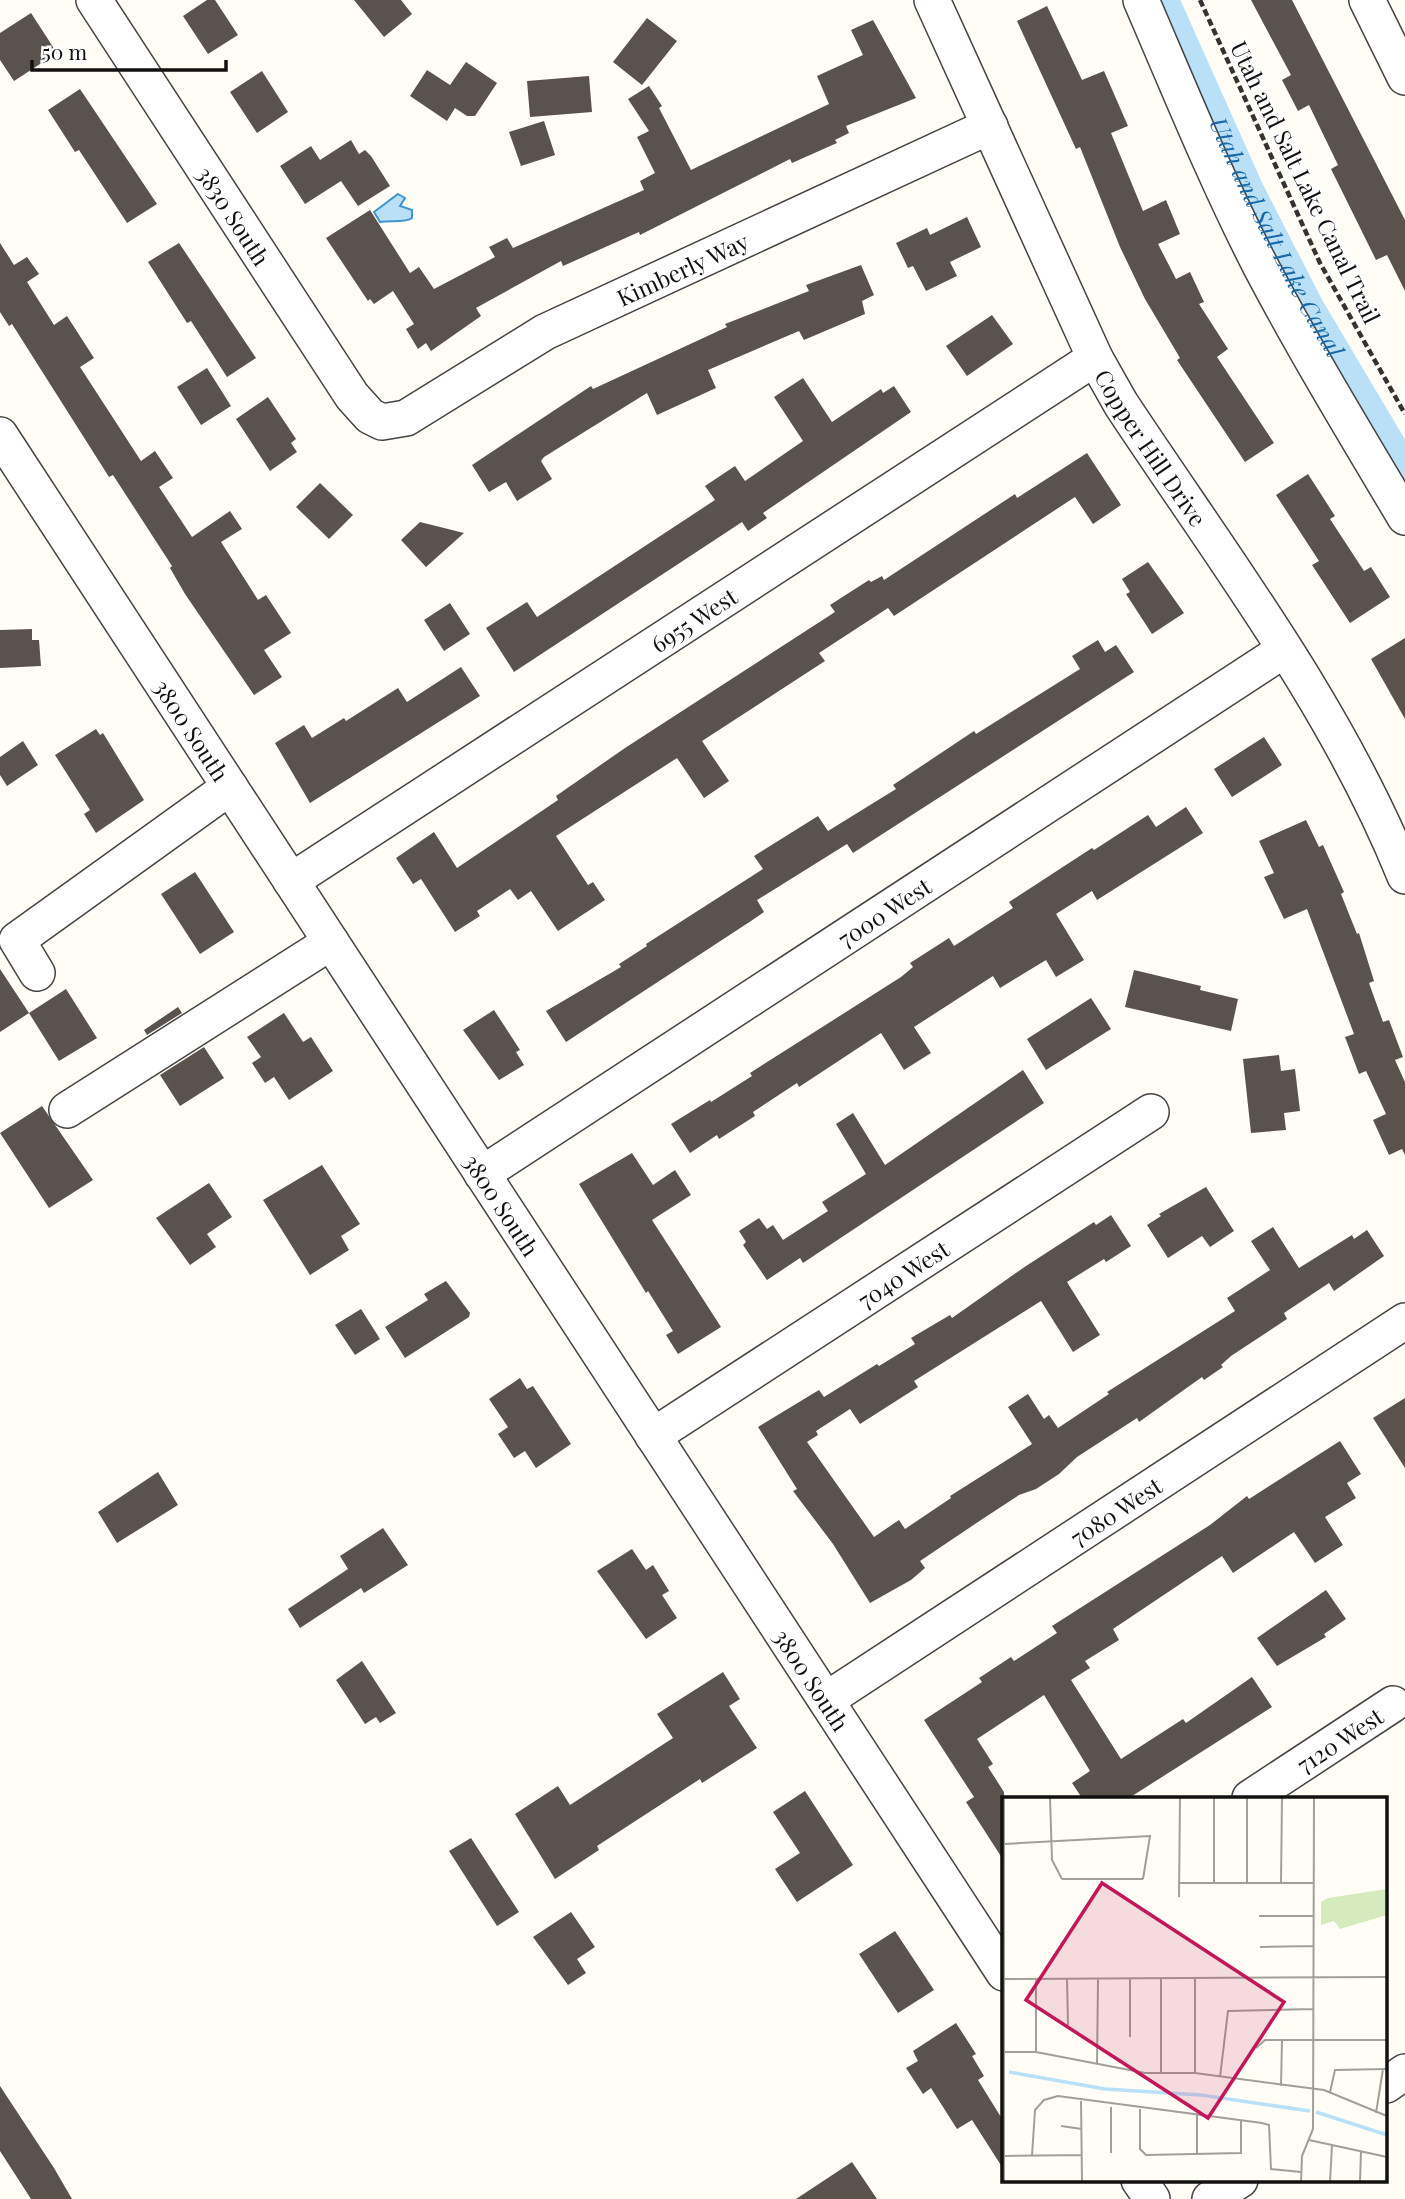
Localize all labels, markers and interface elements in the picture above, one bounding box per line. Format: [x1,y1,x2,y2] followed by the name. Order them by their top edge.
[32,28,226,72] scale bar
[1225,36,1387,328] street label: Utah and Salt Lake Canal Trail
[42,37,88,65] text: 50 m
[1206,111,1352,361] water label: Utah and Salt Lake Canal
[191,160,278,271] street label: 3830 South
[611,224,753,312] street label: Kimberly Way
[1089,363,1214,532] street label: Copper Hill Drive
[644,579,743,659] street label: 6955 West
[148,673,237,787] street label: 3800 South
[831,869,937,953] street label: 7000 West
[458,1148,547,1262] street label: 3800 South
[851,1232,955,1314] street label: 7040 West
[1064,1469,1168,1552] street label: 7080 West
[768,1622,857,1737] street label: 3800 South
[1290,1699,1389,1779] street label: 7120 West
[1002,1797,1388,2182] inset map

